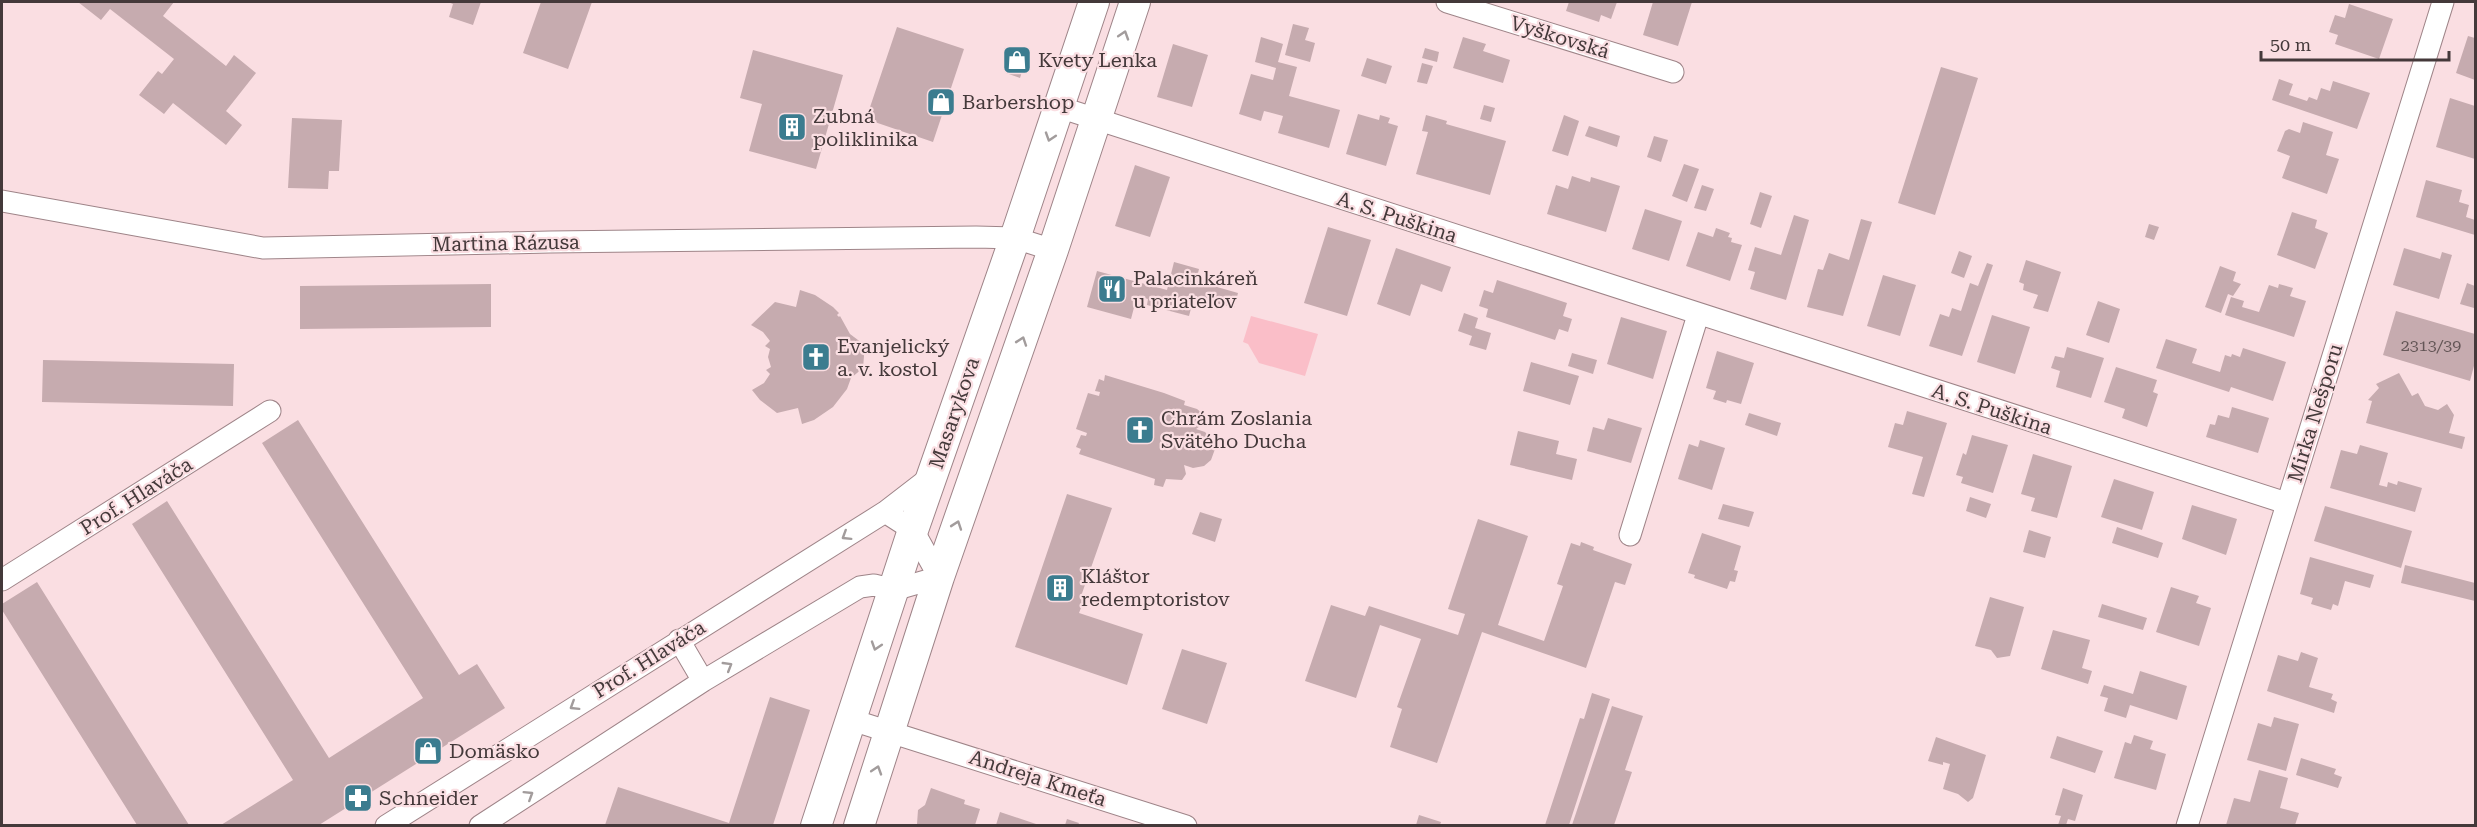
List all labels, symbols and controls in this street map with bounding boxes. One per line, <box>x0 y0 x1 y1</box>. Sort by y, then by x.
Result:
street label: Vyškovská <box>1508 11 1613 63</box>
scale bar <box>2261 24 2448 62</box>
one-way arrow <box>1117 30 1129 41</box>
text: 50 m <box>2270 34 2311 55</box>
shop icon: Kvety Lenka <box>1001 44 1033 76</box>
place label: Kvety Lenka <box>1038 48 1157 72</box>
shop icon: Barbershop <box>925 86 957 118</box>
place label: Barbershop <box>962 90 1074 114</box>
place label: Zubná poliklinika <box>813 104 918 151</box>
building icon: Zubná poliklinika <box>776 111 808 143</box>
one-way arrow <box>1044 131 1057 142</box>
street label: A. S. Puškina <box>1334 186 1460 248</box>
street label: Martina Rázusa <box>432 230 580 256</box>
place label: Palacinkáreň u priateľov <box>1133 266 1258 313</box>
restaurant icon: Palacinkáreň u priateľov <box>1096 273 1128 305</box>
place label: Evanjelický a. v. kostol <box>837 334 949 381</box>
one-way arrow <box>1014 336 1027 347</box>
house number: 2313/39 <box>2401 336 2461 355</box>
street label: Mirka Nešporu <box>2283 340 2348 485</box>
church icon: Evanjelický a. v. kostol <box>800 341 832 373</box>
street label: Masarykova <box>924 354 984 472</box>
street label: A. S. Puškina <box>1929 378 2055 440</box>
place label: Chrám Zoslania Svätého Ducha <box>1161 406 1312 453</box>
church icon: Chrám Zoslania Svätého Ducha <box>1124 414 1156 446</box>
street label: Prof. Hlaváča <box>75 452 197 540</box>
one-way arrow <box>950 520 963 531</box>
one-way arrow <box>842 528 852 540</box>
place label: Kláštor redemptoristov <box>1081 564 1230 611</box>
building icon: Kláštor redemptoristov <box>1044 572 1076 604</box>
street label: Prof. Hlaváča <box>588 615 710 703</box>
one-way arrow <box>871 640 883 651</box>
one-way arrow <box>722 662 732 674</box>
one-way arrow <box>570 699 581 710</box>
shop icon: Domäsko <box>412 735 444 767</box>
place label: Domäsko <box>449 739 540 763</box>
street label: Andreja Kmeťa <box>967 745 1110 811</box>
one-way arrow <box>870 765 882 776</box>
pharmacy icon: Schneider <box>342 782 374 814</box>
place label: Schneider <box>379 786 478 810</box>
one-way arrow <box>523 790 533 802</box>

